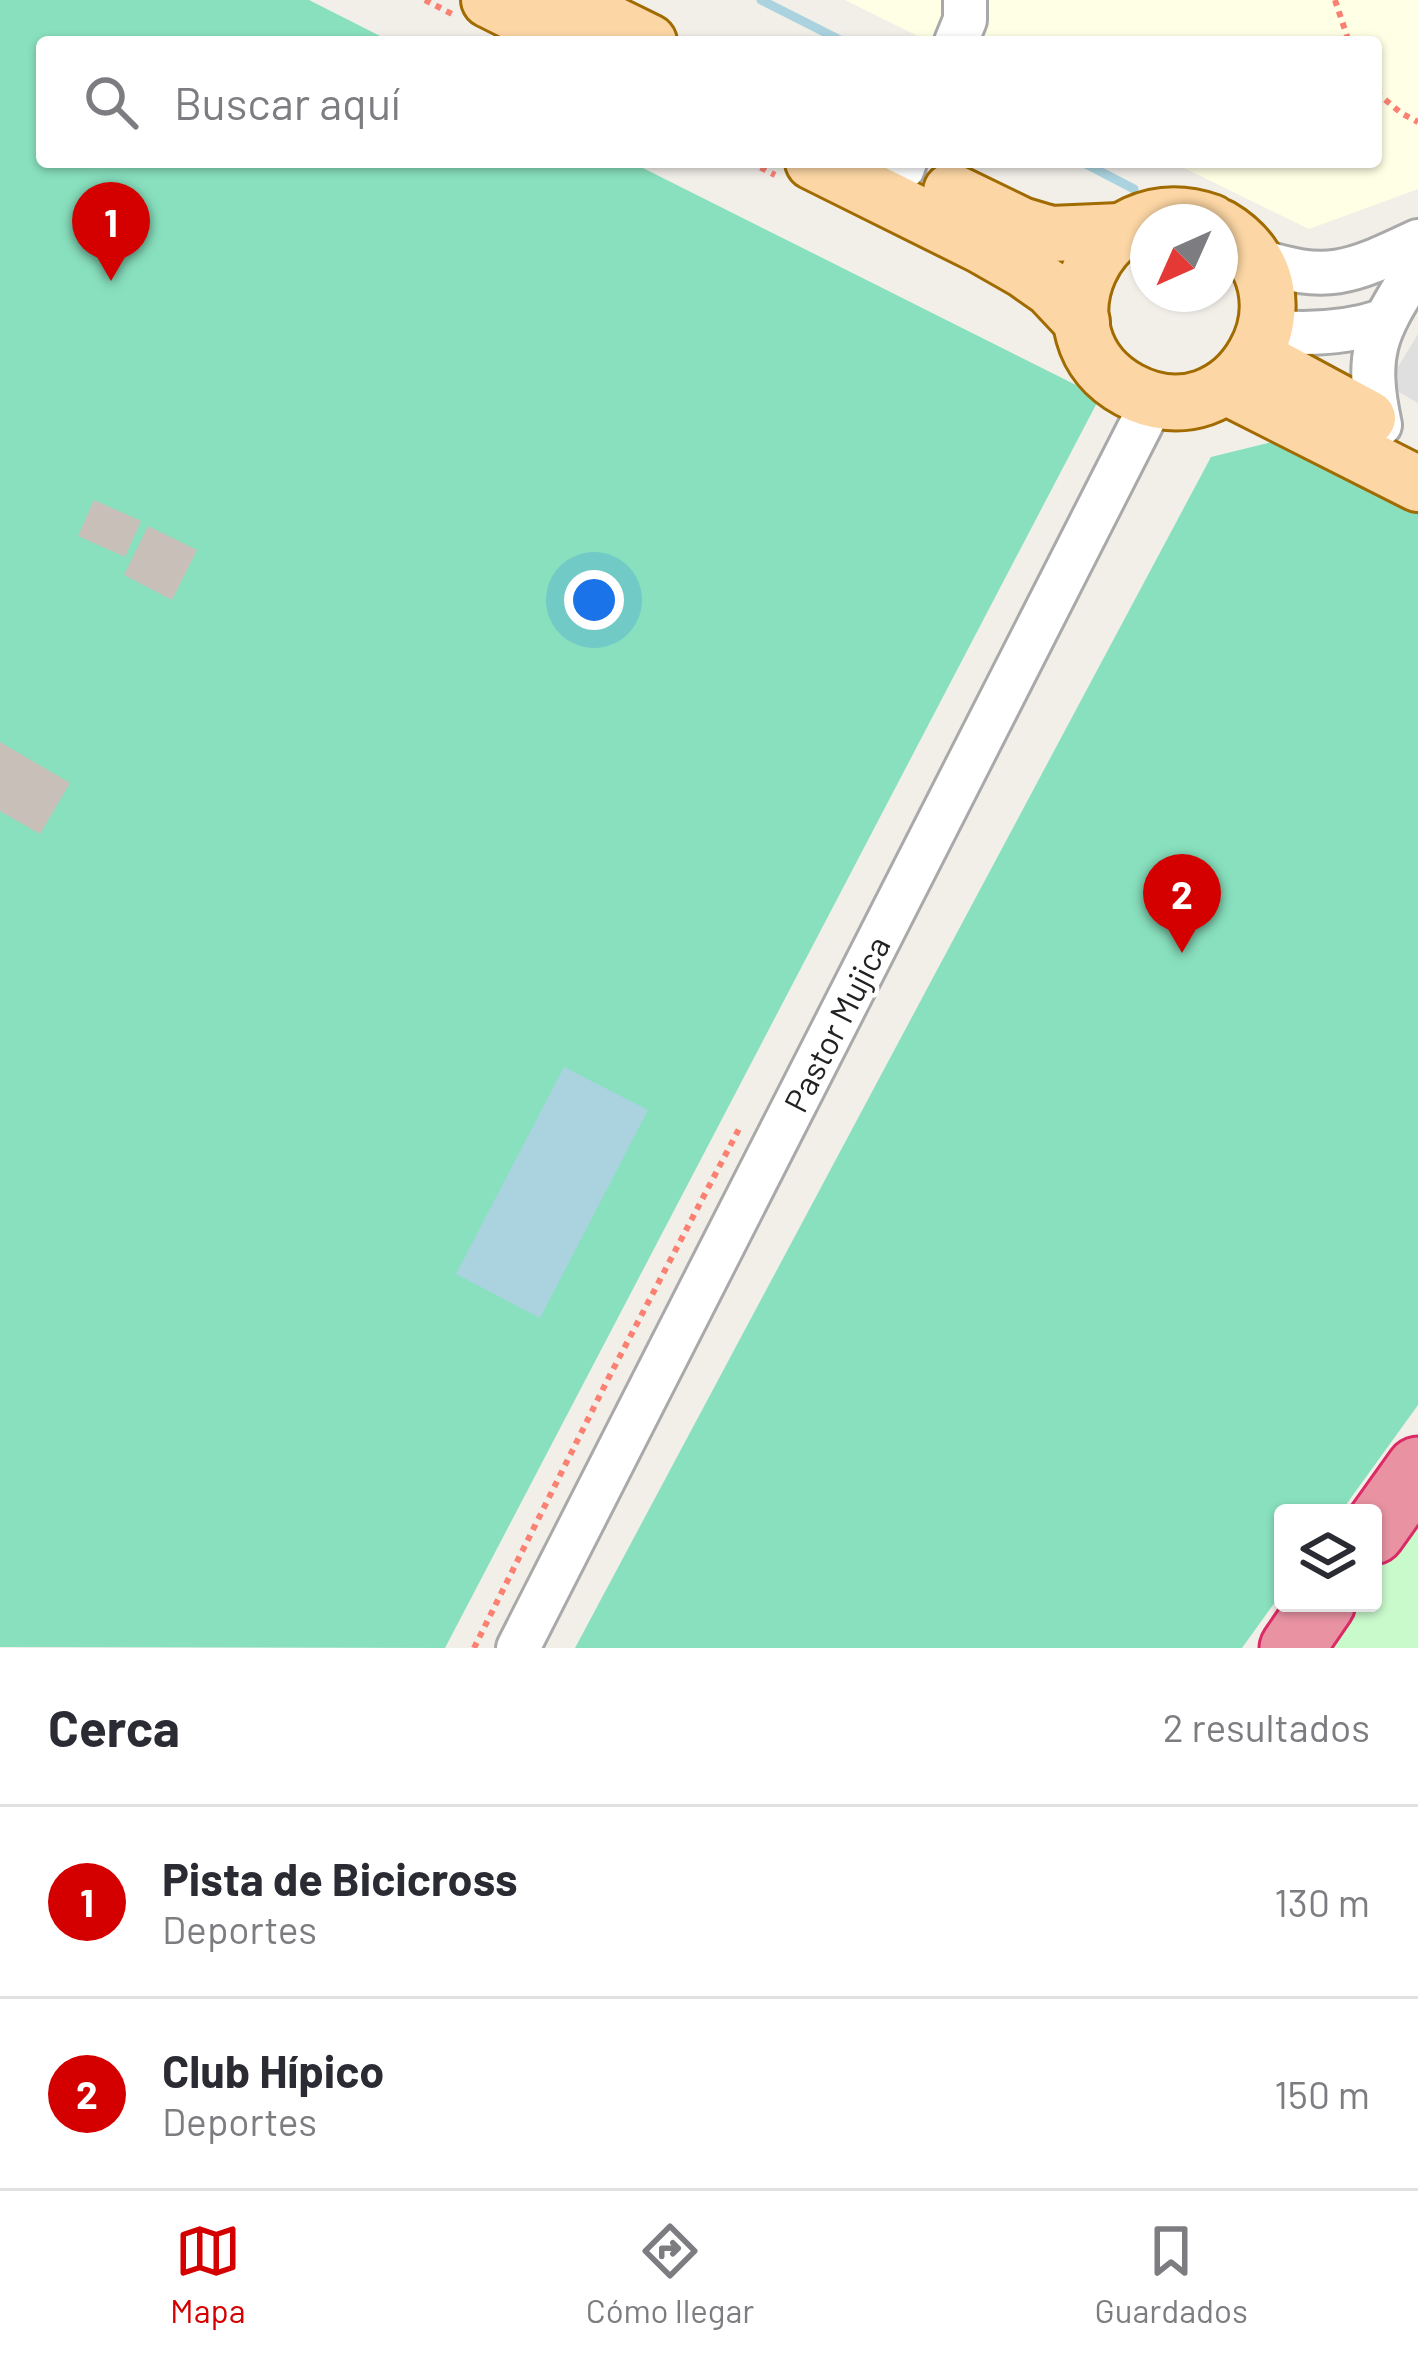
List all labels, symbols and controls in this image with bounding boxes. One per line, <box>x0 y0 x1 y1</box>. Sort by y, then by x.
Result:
search box <box>36 36 1382 168</box>
icon: search <box>78 69 144 135</box>
text: Buscar aquí <box>174 75 401 129</box>
pin: 1 <box>72 182 150 281</box>
north arrow <box>1130 204 1238 312</box>
your location <box>564 570 624 630</box>
pin: 2 <box>1143 854 1221 953</box>
street label: Pastor Mujica <box>775 929 898 1118</box>
map controls <box>1274 1504 1382 1612</box>
button: layers <box>1274 1504 1382 1612</box>
text: Cerca <box>48 1696 180 1757</box>
text: 2 resultados <box>1163 1703 1370 1750</box>
text: Pista de Bicicross <box>162 1851 518 1905</box>
text: 1 <box>80 1878 94 1925</box>
text: 130 m <box>1274 1878 1370 1925</box>
text: Deportes <box>162 1905 317 1952</box>
text: Club Hípico <box>162 2043 384 2097</box>
text: 2 <box>76 2070 98 2117</box>
text: 150 m <box>1274 2070 1370 2117</box>
text: Deportes <box>162 2097 317 2144</box>
tab: Mapa <box>170 2218 246 2330</box>
tab: Cómo llegar <box>586 2218 754 2330</box>
tab: Guardados <box>1095 2218 1248 2330</box>

